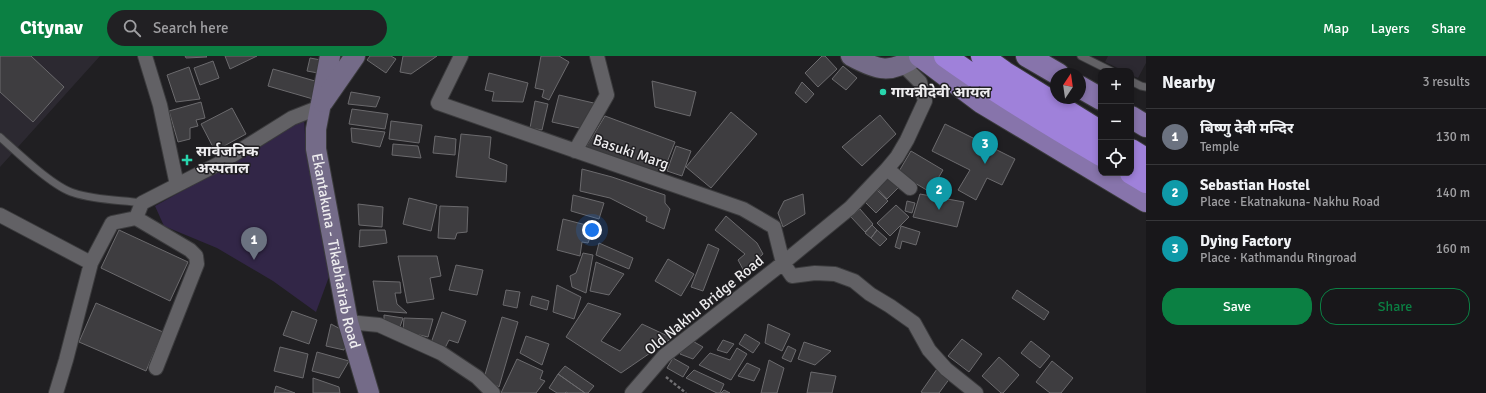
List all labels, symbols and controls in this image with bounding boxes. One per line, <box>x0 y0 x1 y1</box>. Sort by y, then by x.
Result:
search box <box>107 10 387 46</box>
text: Citynav <box>20 16 83 40</box>
icon: search <box>121 17 143 39</box>
text: Search here <box>153 19 229 37</box>
text: Map <box>1323 20 1349 37</box>
text: Layers <box>1371 20 1410 37</box>
text: Share <box>1432 20 1466 37</box>
north arrow <box>1050 68 1086 104</box>
map controls <box>1098 68 1134 176</box>
button: + <box>1098 68 1134 104</box>
text: Nearby <box>1162 72 1215 93</box>
text: 3 results <box>1422 74 1470 90</box>
place label: गायत्रीदेवी आयल <box>891 83 992 101</box>
marker: गायत्रीदेवी आयल <box>878 87 888 97</box>
button: − <box>1098 104 1134 140</box>
text: बिष्णु देवी मन्दिर <box>1200 119 1294 137</box>
text: 1 <box>1171 129 1179 145</box>
text: 130 m <box>1436 129 1470 145</box>
street label: Basuki Marg <box>591 131 671 173</box>
pin: 3 <box>972 131 998 164</box>
text: Temple <box>1200 139 1239 155</box>
button: locate <box>1098 140 1134 176</box>
place label: सार्वजनिक अस्पताल <box>196 142 259 177</box>
street label: Ekantakuna - Tikabhairab Road <box>308 152 364 351</box>
marker: सार्वजनिक अस्पताल <box>181 154 193 166</box>
text: Sebastian Hostel <box>1200 176 1310 194</box>
pin: 2 <box>926 177 952 210</box>
text: 2 <box>1171 185 1179 201</box>
text: 140 m <box>1436 185 1470 201</box>
text: Place · Ekatnakuna- Nakhu Road <box>1200 194 1380 210</box>
your location <box>582 220 602 240</box>
pin: 1 <box>241 227 267 260</box>
text: Dying Factory <box>1200 232 1291 250</box>
text: 3 <box>1171 241 1179 257</box>
text: 160 m <box>1436 241 1470 257</box>
text: Place · Kathmandu Ringroad <box>1200 250 1357 266</box>
street label: Old Nakhu Bridge Road <box>641 251 767 359</box>
button: Save <box>1162 288 1312 325</box>
button: Share <box>1320 288 1470 325</box>

